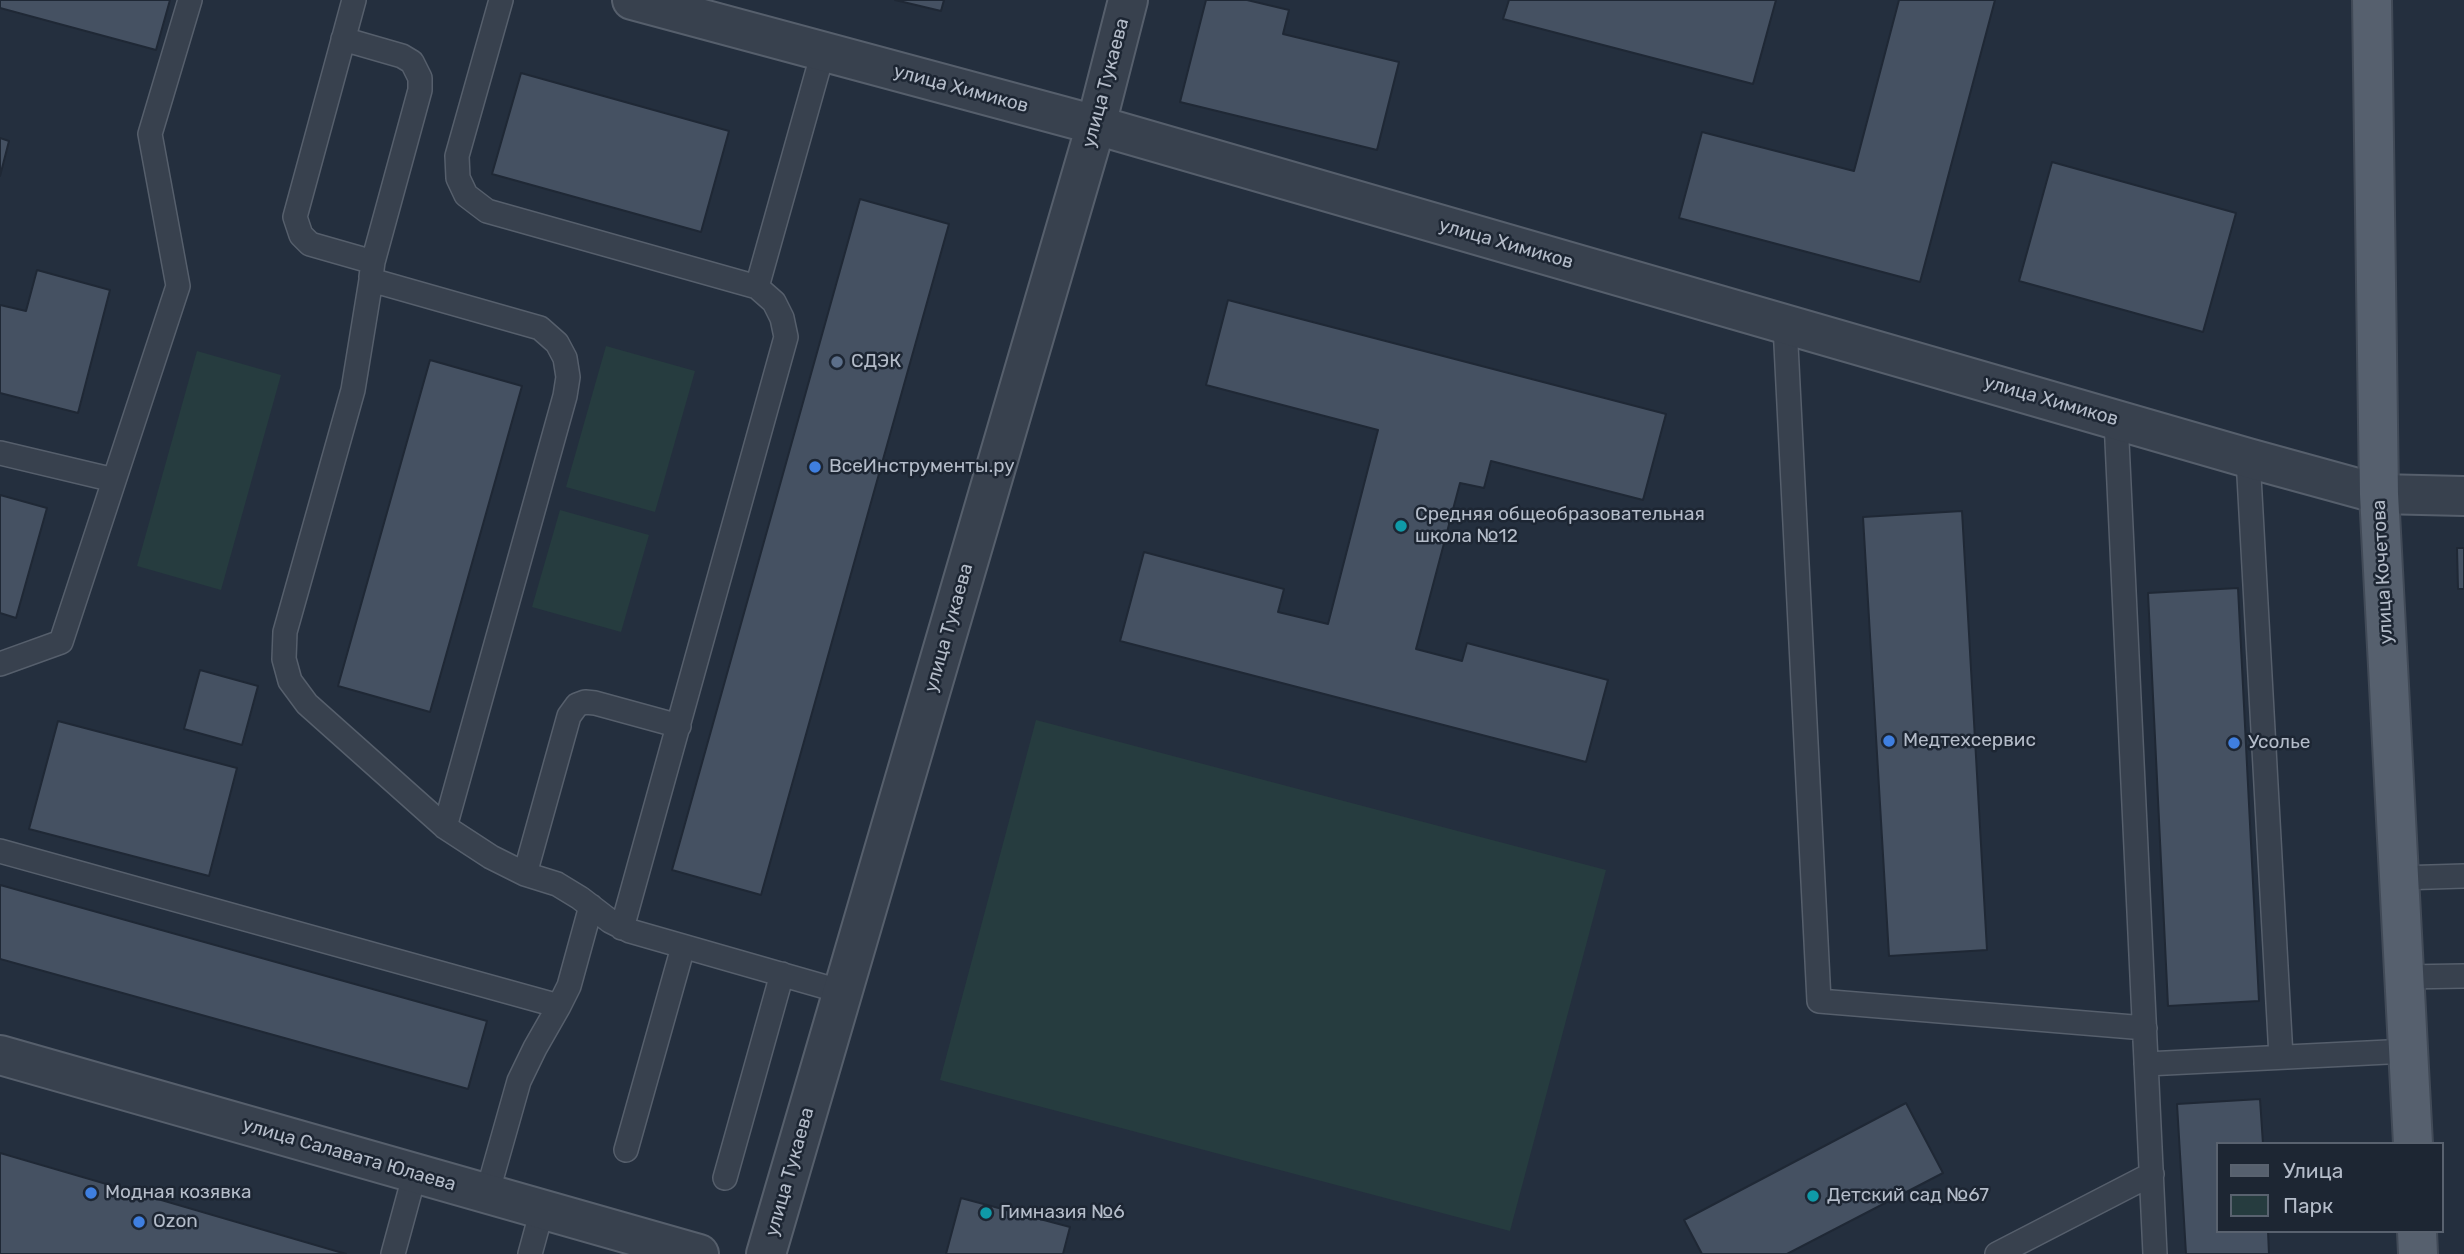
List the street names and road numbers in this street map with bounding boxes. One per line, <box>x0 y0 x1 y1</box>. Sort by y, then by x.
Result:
street label: улица Тукаева <box>1078 16 1134 150</box>
street label: улица Химиков <box>891 60 1031 118</box>
street label: улица Химиков <box>1436 214 1576 274</box>
street label: улица Химиков <box>1981 371 2121 431</box>
street label: улица Кочетова <box>2368 499 2398 645</box>
street label: улица Тукаева <box>920 561 978 695</box>
street label: улица Тукаева <box>761 1105 819 1239</box>
street label: улица Салавата Юлаева <box>240 1114 458 1196</box>

